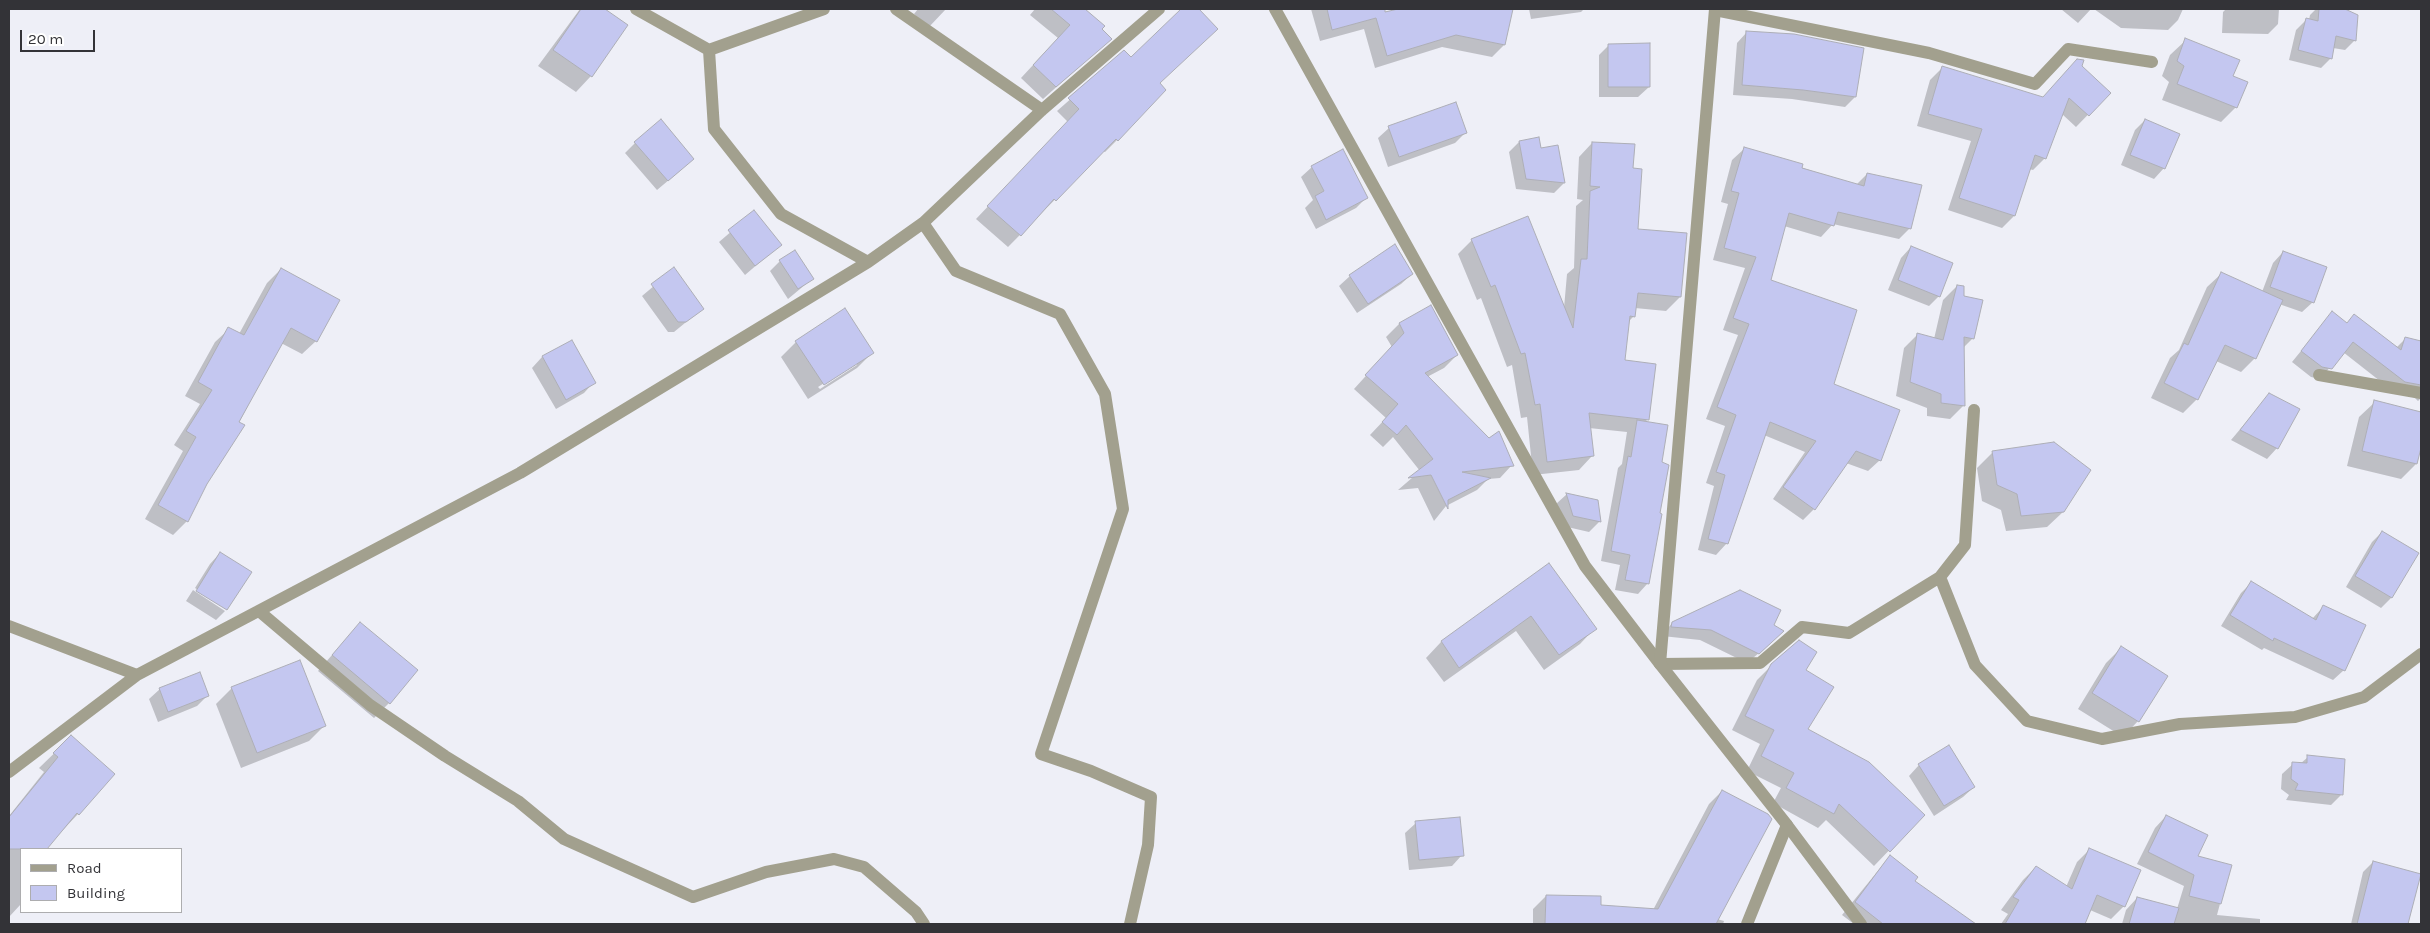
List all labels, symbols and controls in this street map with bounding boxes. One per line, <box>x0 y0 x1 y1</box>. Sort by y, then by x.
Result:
scale bar <box>22 20 98 52</box>
text: 20 m <box>28 30 63 48</box>
legend <box>20 848 182 913</box>
text: Road <box>67 859 102 877</box>
text: Building <box>67 884 125 902</box>

